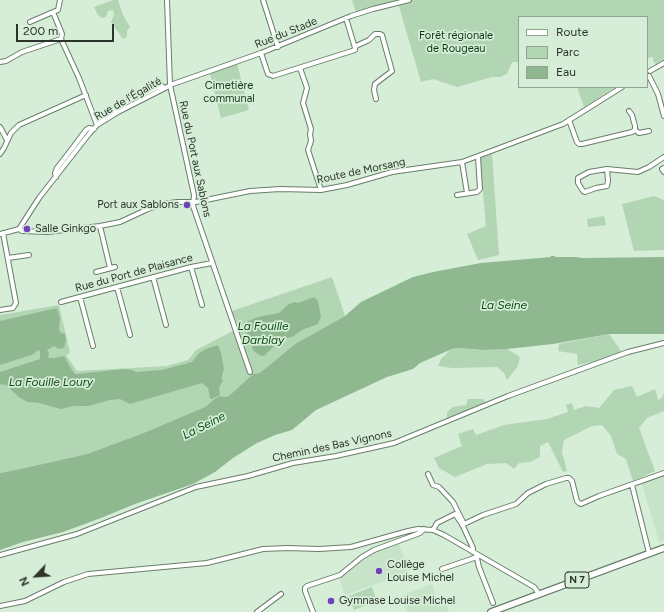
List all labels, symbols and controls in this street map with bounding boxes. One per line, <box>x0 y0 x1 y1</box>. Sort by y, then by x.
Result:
street label: Rue du Stade <box>253 15 319 51</box>
scale bar <box>18 16 116 42</box>
legend <box>518 16 648 88</box>
text: 200 m <box>23 24 58 38</box>
text: Route <box>556 25 588 39</box>
park label: Forêt régionale de Rougeau <box>419 29 493 55</box>
text: Parc <box>556 45 580 59</box>
text: Eau <box>556 65 576 79</box>
street label: Rue de l'Égalité <box>92 74 164 124</box>
park label: Cimetière communal <box>203 79 255 105</box>
street label: Rue du Port aux Sablons <box>176 100 214 218</box>
street label: Route de Morsang <box>316 155 406 187</box>
place label: Port aux Sablons <box>97 198 179 212</box>
marker: Port aux Sablons <box>182 200 192 210</box>
place label: Salle Ginkgo <box>35 222 96 236</box>
marker: Salle Ginkgo <box>22 224 32 234</box>
street label: Rue du Port de Plaisance <box>74 251 194 295</box>
water label: La Seine <box>481 298 527 312</box>
water label: La Fouille Darblay <box>237 319 289 347</box>
water label: La Fouille Loury <box>9 375 93 389</box>
water label: La Seine <box>180 409 228 443</box>
street label: Chemin des Bas Vignons <box>271 427 393 465</box>
north arrow <box>16 556 56 596</box>
place label: Collège Louise Michel <box>387 558 454 584</box>
marker: Collège Louise Michel <box>374 566 384 576</box>
road number: N 7 <box>565 572 589 588</box>
text: N <box>17 575 32 588</box>
place label: Gymnase Louise Michel <box>339 594 455 608</box>
marker: Gymnase Louise Michel <box>326 596 336 606</box>

